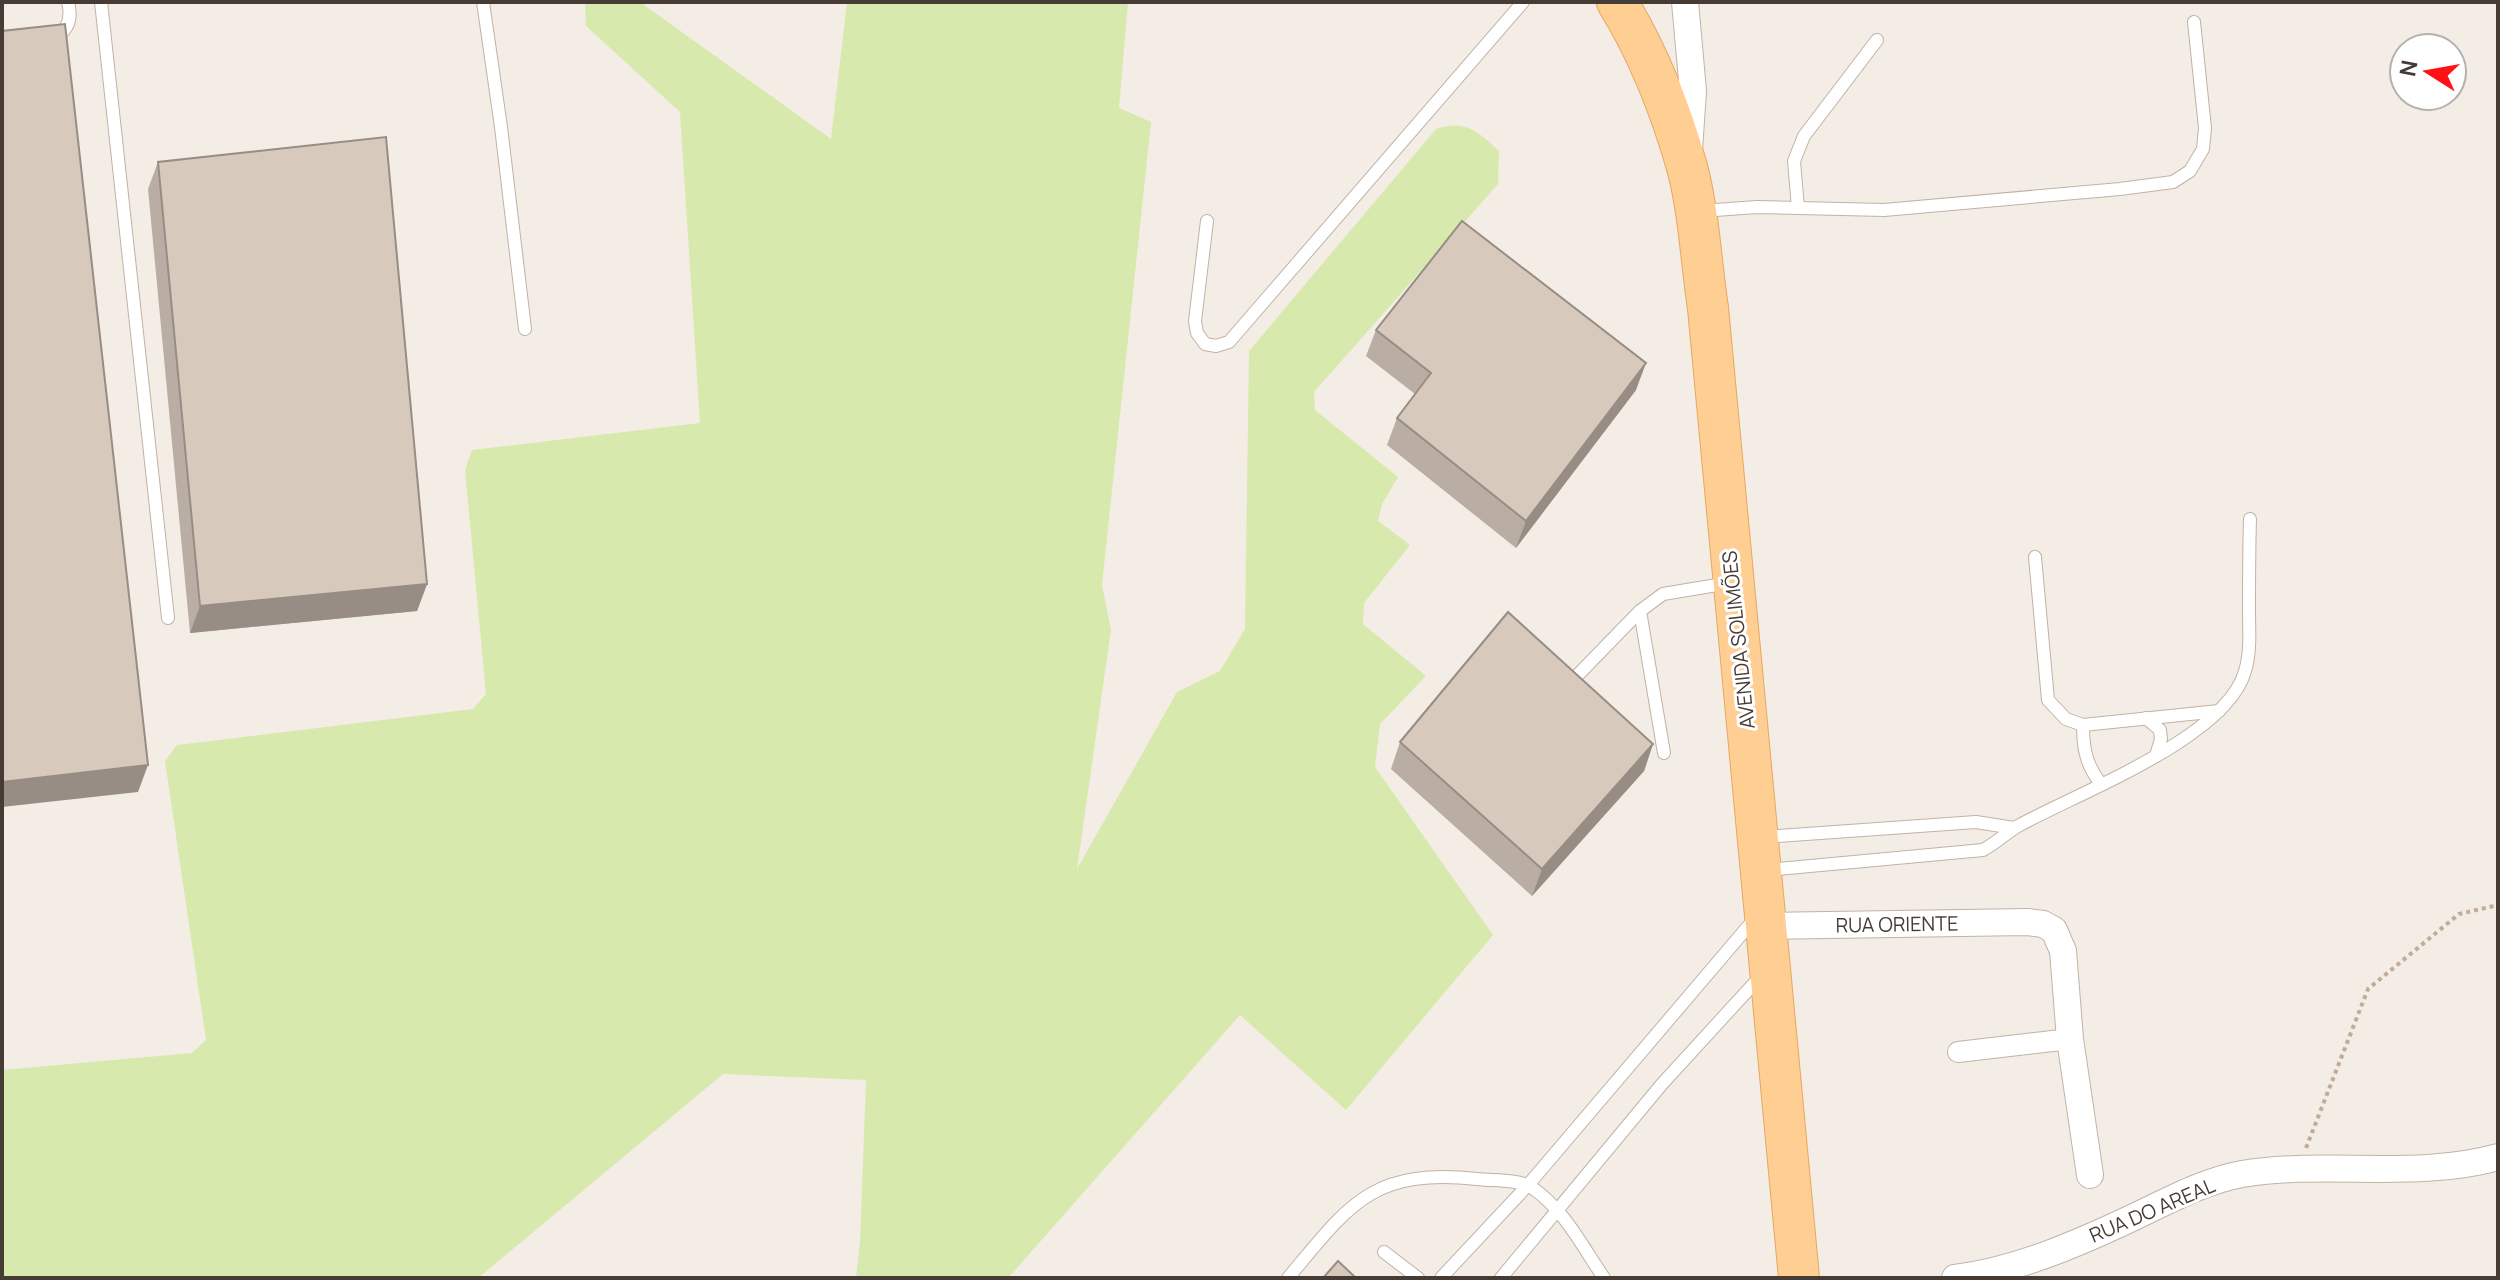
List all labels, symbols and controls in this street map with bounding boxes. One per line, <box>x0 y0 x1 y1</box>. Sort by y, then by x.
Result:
north arrow <box>2388 32 2468 112</box>
text: N <box>2392 58 2425 79</box>
street label: AVENIDA SOLIMÕES <box>1715 550 1761 730</box>
street label: RUA ORIENTE <box>1835 909 1959 939</box>
street label: RUA DO AREAL <box>2085 1171 2219 1249</box>

